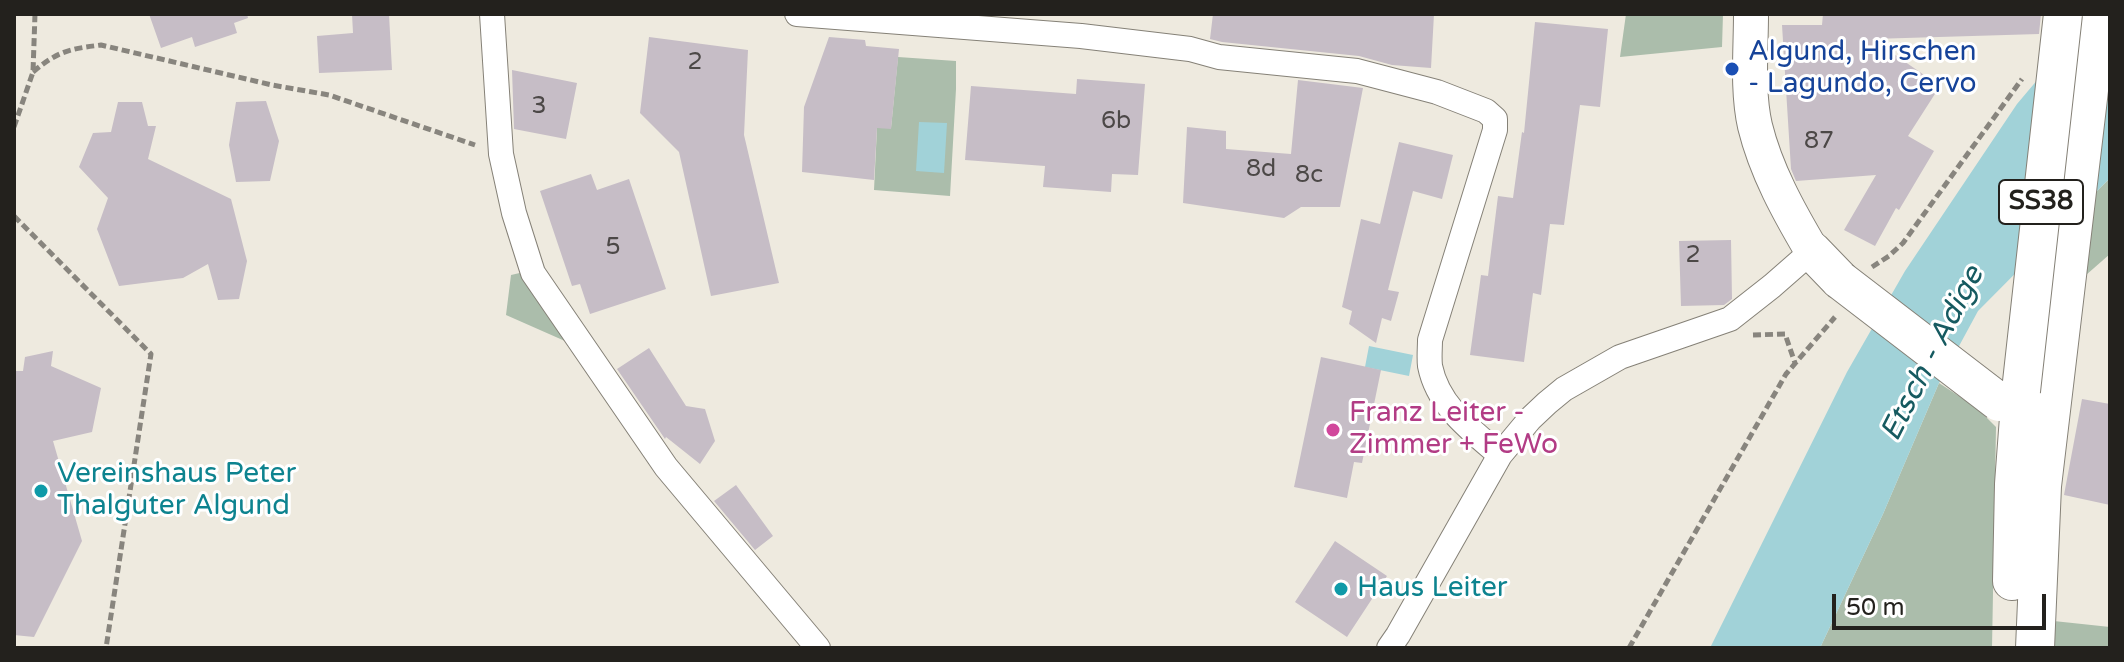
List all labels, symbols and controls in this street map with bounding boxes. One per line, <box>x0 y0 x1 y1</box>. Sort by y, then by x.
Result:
place label: Algund, Hirschen - Lagundo, Cervo <box>1748 36 1977 102</box>
house number: 2 <box>687 49 703 77</box>
marker: Algund, Hirschen - Lagundo, Cervo <box>1723 60 1741 78</box>
house number: 3 <box>531 93 547 121</box>
house number: 6b <box>1101 108 1131 136</box>
house number: 87 <box>1804 128 1834 156</box>
house number: 8d <box>1246 156 1276 184</box>
house number: 8c <box>1295 162 1323 190</box>
road number: SS38 <box>1999 180 2083 224</box>
house number: 5 <box>605 234 621 262</box>
house number: 2 <box>1685 242 1701 270</box>
water label: Etsch - Adige <box>1874 261 1992 447</box>
place label: Franz Leiter - Zimmer + FeWo <box>1349 397 1558 463</box>
marker: Franz Leiter - Zimmer + FeWo <box>1324 421 1342 439</box>
place label: Vereinshaus Peter Thalguter Algund <box>57 458 296 524</box>
marker: Vereinshaus Peter Thalguter Algund <box>32 482 50 500</box>
place label: Haus Leiter <box>1357 572 1508 606</box>
scale bar <box>1836 578 2050 628</box>
marker: Haus Leiter <box>1332 580 1350 598</box>
text: 50 m <box>1846 593 1904 622</box>

